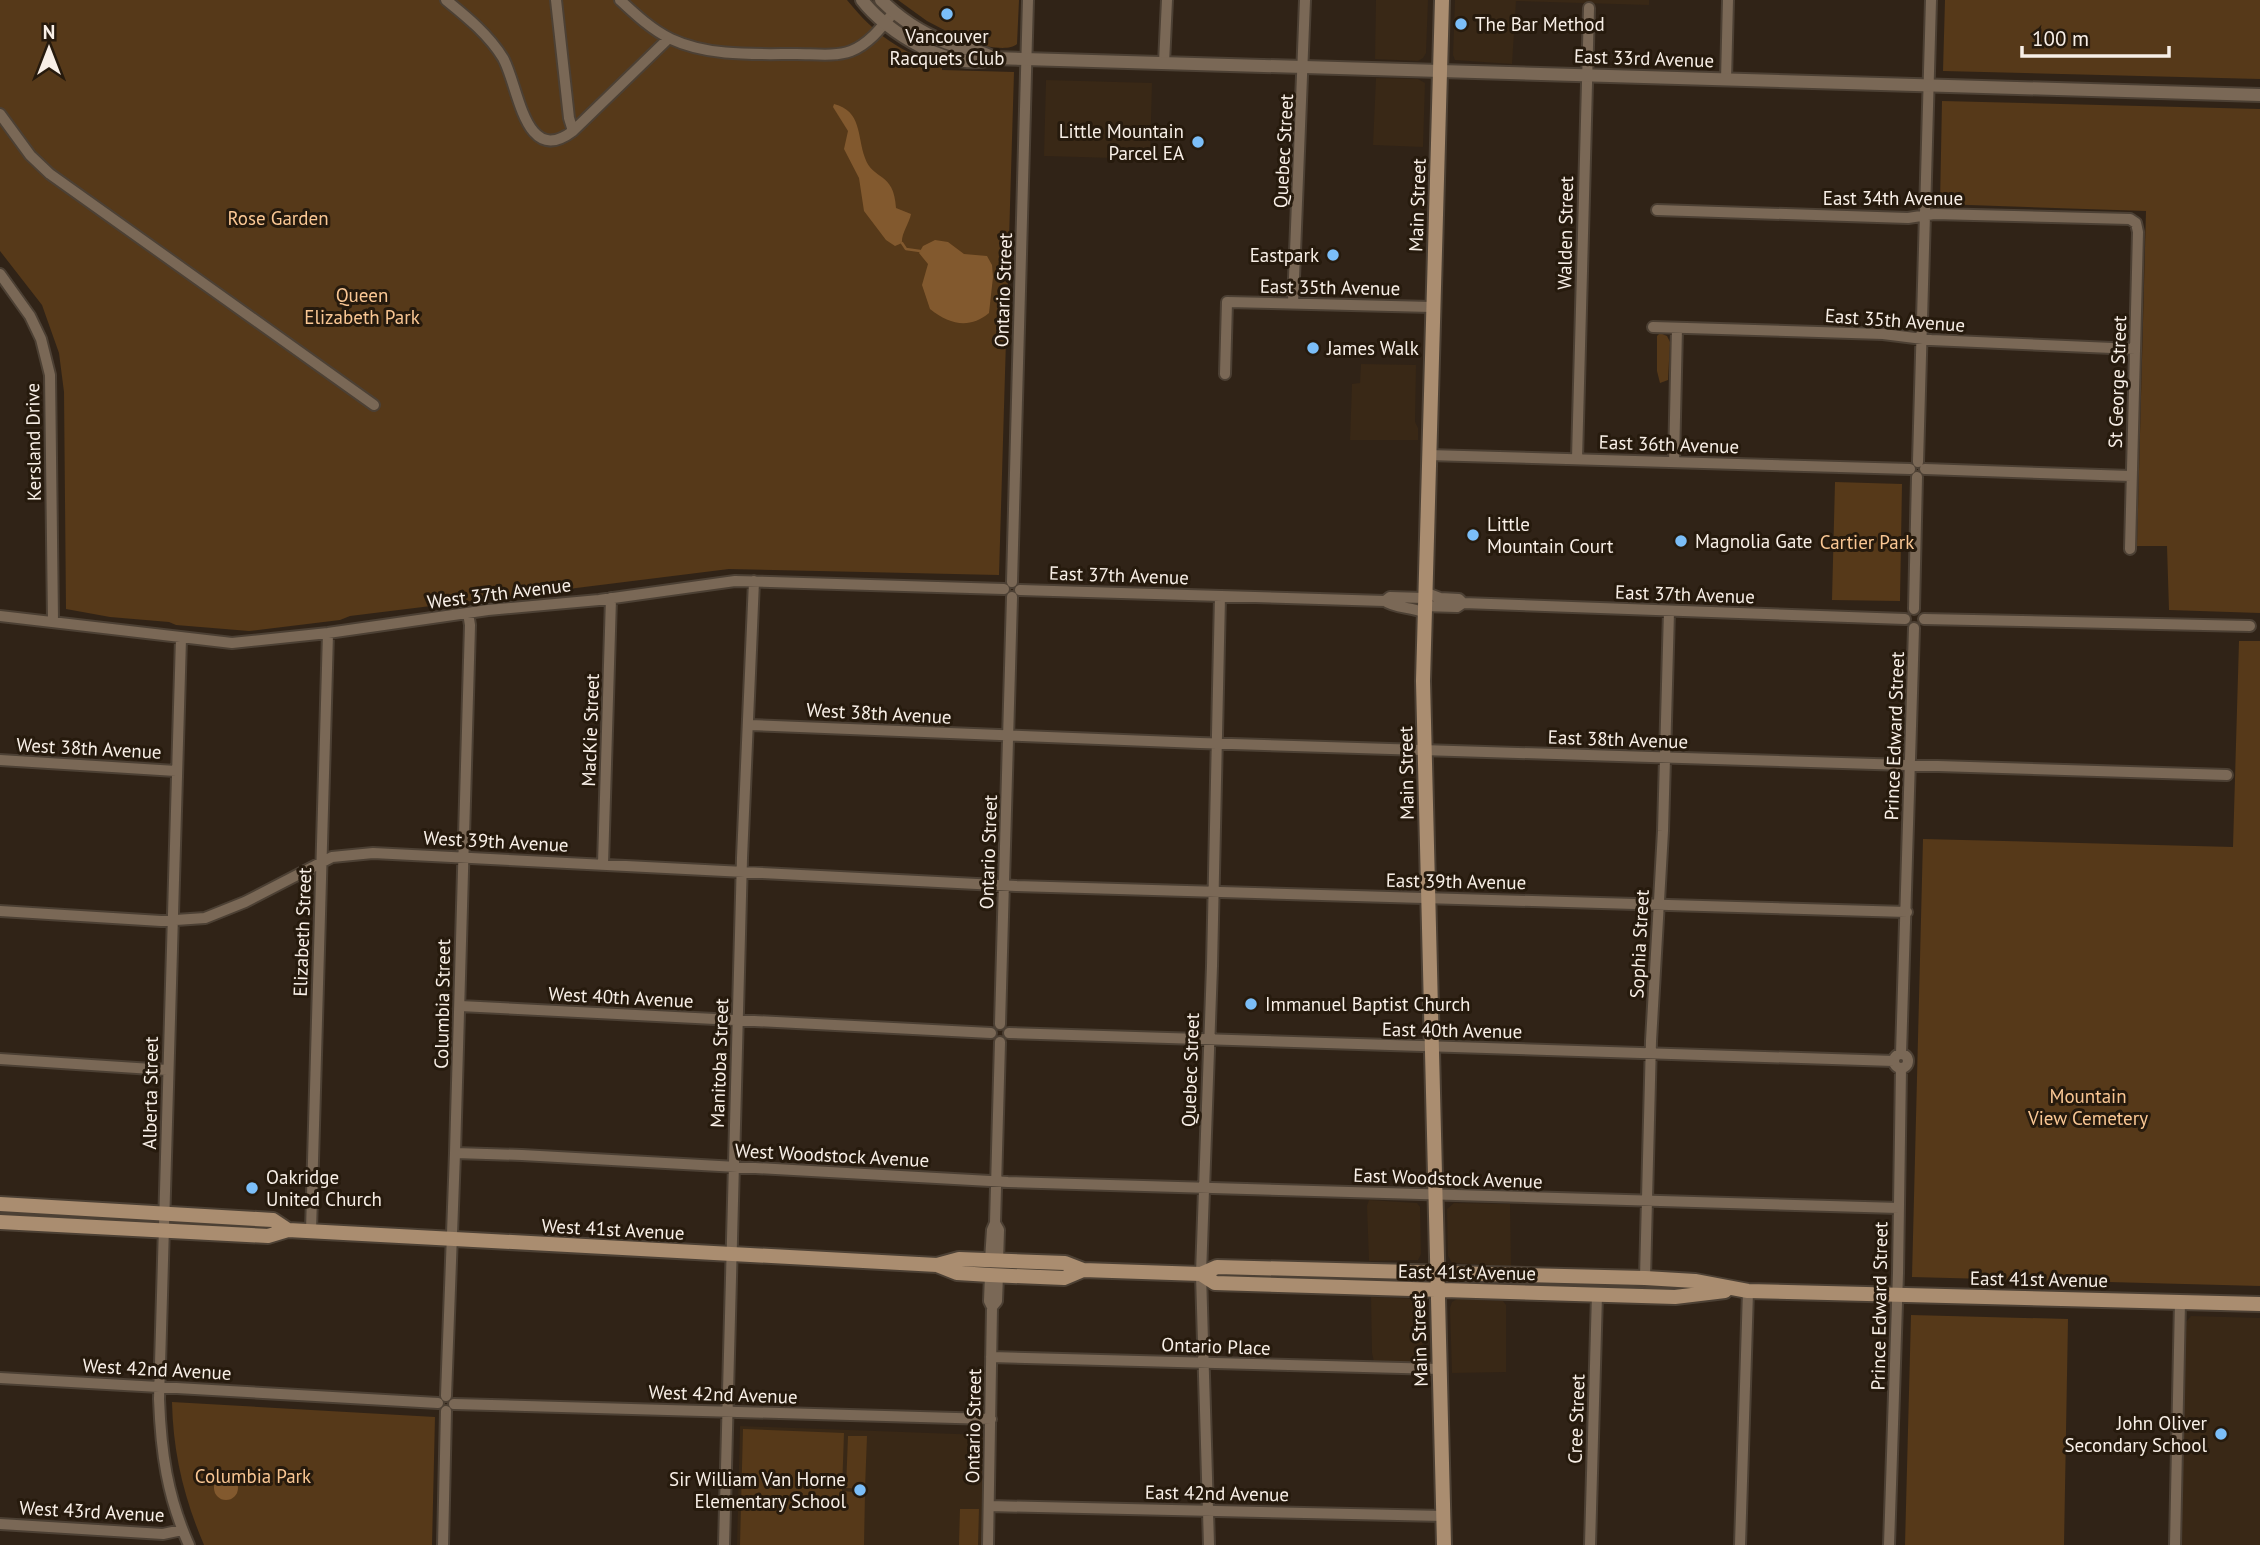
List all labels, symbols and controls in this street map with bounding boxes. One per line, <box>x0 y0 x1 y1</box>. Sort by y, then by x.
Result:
marker: Vancouver Racquets Club <box>939 6 955 22</box>
place label: The Bar Method <box>1475 12 1605 36</box>
north arrow <box>14 14 84 84</box>
scale bar <box>2022 14 2169 58</box>
marker: The Bar Method <box>1453 16 1469 32</box>
text: N <box>43 20 55 44</box>
place label: Vancouver Racquets Club <box>889 24 1005 70</box>
text: 100 m <box>2032 25 2089 52</box>
street label: East 33rd Avenue <box>1573 44 1715 72</box>
street label: Quebec Street <box>1268 93 1298 209</box>
place label: Little Mountain Parcel EA <box>1059 119 1184 165</box>
marker: Little Mountain Parcel EA <box>1190 134 1206 150</box>
street label: Main Street <box>1403 157 1431 252</box>
street label: Walden Street <box>1552 175 1578 290</box>
street label: East 34th Avenue <box>1823 186 1963 210</box>
park label: Rose Garden <box>227 206 329 230</box>
street label: Ontario Street <box>989 232 1017 348</box>
place label: Eastpark <box>1250 243 1319 267</box>
marker: Eastpark <box>1325 247 1341 263</box>
street label: East 35th Avenue <box>1260 274 1400 300</box>
park label: Queen Elizabeth Park <box>304 283 420 329</box>
street label: East 35th Avenue <box>1824 303 1966 337</box>
street label: St George Street <box>2103 315 2131 449</box>
place label: James Walk <box>1326 336 1419 360</box>
marker: James Walk <box>1305 340 1321 356</box>
street label: Kersland Drive <box>20 383 46 501</box>
street label: East 36th Avenue <box>1598 430 1740 458</box>
place label: Little Mountain Court <box>1487 512 1614 558</box>
marker: Little Mountain Court <box>1465 527 1481 543</box>
place label: Magnolia Gate <box>1695 529 1812 553</box>
park label: Cartier Park <box>1820 530 1914 554</box>
marker: Magnolia Gate <box>1673 533 1689 549</box>
street label: East 37th Avenue <box>1049 561 1189 589</box>
street label: West 37th Avenue <box>426 572 572 614</box>
street label: East 37th Avenue <box>1615 580 1755 608</box>
street label: Prince Edward Street <box>1879 651 1909 821</box>
street label: MacKie Street <box>576 673 604 787</box>
street label: West 38th Avenue <box>806 697 952 729</box>
street label: Main Street <box>1393 725 1419 820</box>
street label: East 38th Avenue <box>1547 725 1689 753</box>
street label: West 38th Avenue <box>16 732 162 764</box>
street label: Ontario Street <box>974 794 1002 910</box>
street label: West 39th Avenue <box>423 825 569 857</box>
street label: Elizabeth Street <box>288 867 316 997</box>
street label: East 39th Avenue <box>1386 868 1526 894</box>
street label: Sophia Street <box>1624 888 1654 999</box>
street label: Columbia Street <box>429 938 455 1069</box>
street label: West 40th Avenue <box>548 981 694 1013</box>
place label: Immanuel Baptist Church <box>1265 992 1470 1016</box>
marker: Immanuel Baptist Church <box>1243 996 1259 1012</box>
street label: Manitoba Street <box>705 997 733 1128</box>
street label: Quebec Street <box>1176 1012 1204 1128</box>
street label: East 40th Avenue <box>1382 1017 1522 1043</box>
street label: Alberta Street <box>137 1036 163 1150</box>
park label: Mountain View Cemetery <box>2027 1084 2148 1130</box>
street label: West Woodstock Avenue <box>734 1138 930 1172</box>
street label: East Woodstock Avenue <box>1353 1163 1543 1193</box>
place label: Oakridge United Church <box>266 1165 382 1211</box>
marker: Oakridge United Church <box>244 1180 260 1196</box>
street label: West 41st Avenue <box>541 1213 685 1245</box>
street label: Prince Edward Street <box>1866 1221 1892 1391</box>
street label: East 41st Avenue <box>1398 1259 1536 1285</box>
street label: East 41st Avenue <box>1970 1266 2108 1292</box>
street label: Main Street <box>1405 1292 1433 1387</box>
street label: Ontario Place <box>1161 1332 1271 1360</box>
street label: West 42nd Avenue <box>82 1353 232 1385</box>
street label: Ontario Street <box>960 1368 986 1483</box>
street label: Cree Street <box>1562 1373 1590 1464</box>
street label: West 42nd Avenue <box>648 1379 798 1409</box>
place label: John Oliver Secondary School <box>2064 1411 2208 1457</box>
marker: John Oliver Secondary School <box>2213 1426 2229 1442</box>
park label: Columbia Park <box>195 1464 311 1488</box>
place label: Sir William Van Horne Elementary School <box>669 1467 846 1513</box>
street label: East 42nd Avenue <box>1145 1480 1289 1506</box>
marker: Sir William Van Horne Elementary School <box>852 1482 868 1498</box>
street label: West 43rd Avenue <box>19 1495 165 1527</box>

